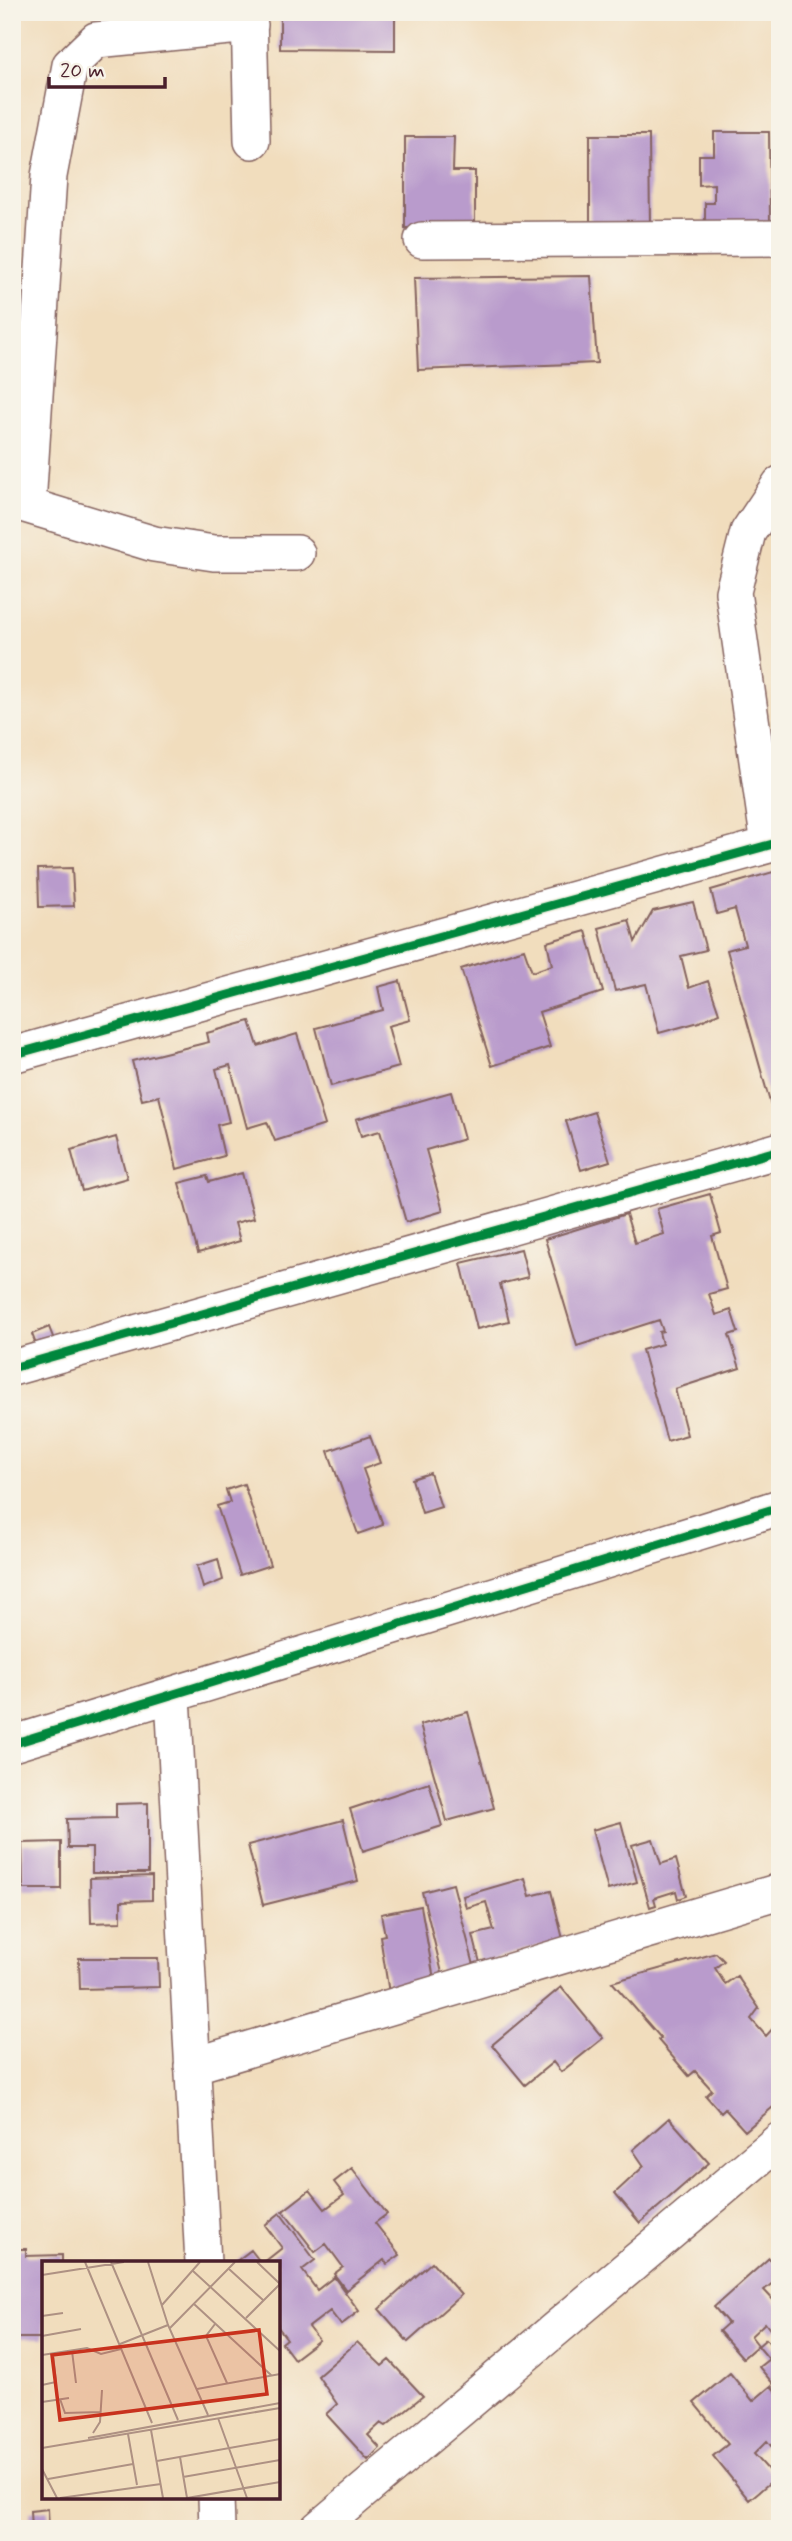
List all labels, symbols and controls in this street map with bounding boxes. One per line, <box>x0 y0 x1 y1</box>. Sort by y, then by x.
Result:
scale bar <box>49 46 164 90</box>
text: 20 m <box>60 57 105 85</box>
inset map <box>42 2261 280 2499</box>

